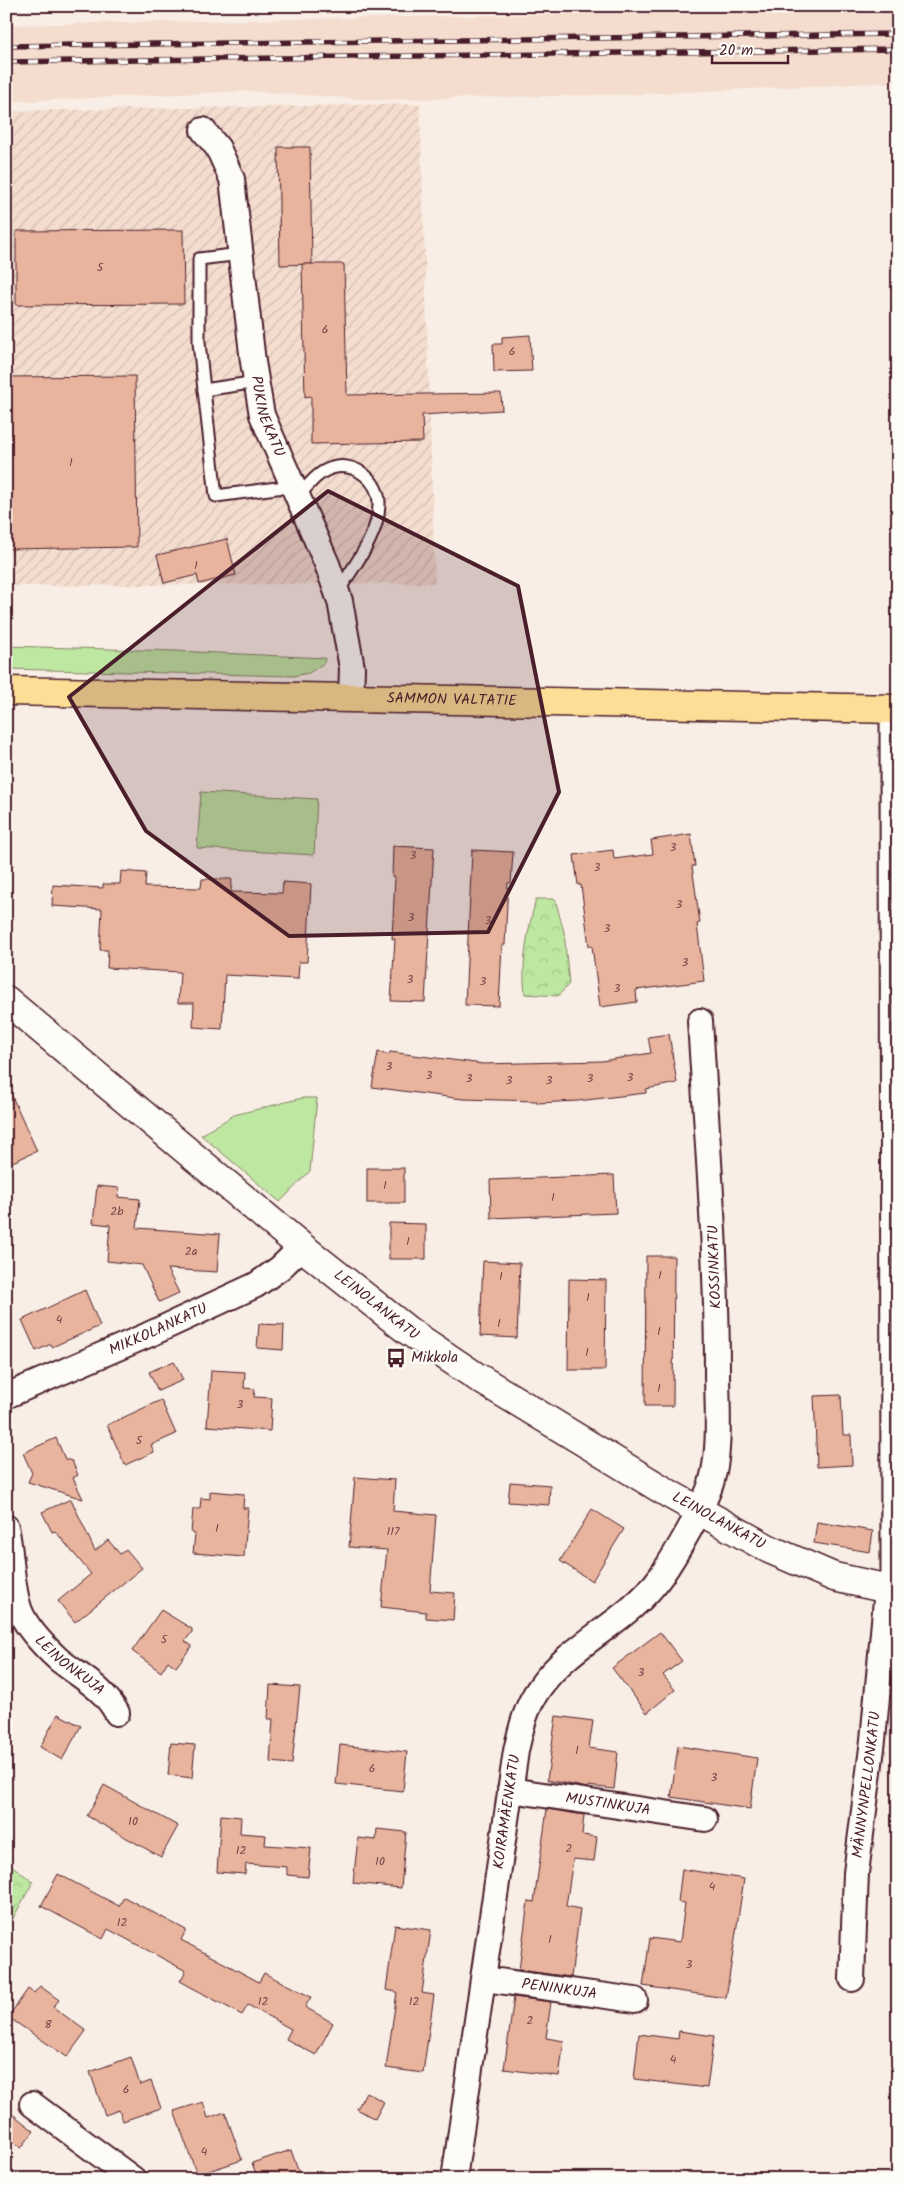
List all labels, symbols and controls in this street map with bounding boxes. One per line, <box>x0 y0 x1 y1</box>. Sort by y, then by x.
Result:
scale bar <box>712 32 788 64</box>
text: 20 m <box>719 39 753 63</box>
house number: 5 <box>97 258 105 277</box>
house number: 6 <box>322 320 328 339</box>
house number: 6 <box>509 342 515 361</box>
street label: PUKINEKATU <box>244 374 291 461</box>
house number: 1 <box>69 453 73 472</box>
house number: 1 <box>194 556 198 575</box>
street label: SAMMON VALTATIE <box>387 687 518 713</box>
house number: 3 <box>670 838 677 857</box>
house number: 3 <box>410 846 417 865</box>
house number: 3 <box>594 858 601 877</box>
house number: 3 <box>676 895 683 914</box>
house number: 3 <box>408 908 415 927</box>
house number: 3 <box>485 911 492 930</box>
house number: 3 <box>604 919 611 938</box>
house number: 3 <box>682 953 689 972</box>
house number: 3 <box>407 970 414 989</box>
house number: 3 <box>480 972 487 991</box>
house number: 3 <box>614 979 621 998</box>
house number: 3 <box>386 1057 393 1076</box>
house number: 3 <box>426 1066 433 1085</box>
house number: 3 <box>627 1068 634 1087</box>
house number: 3 <box>466 1069 473 1088</box>
house number: 3 <box>587 1069 594 1088</box>
house number: 3 <box>506 1071 513 1090</box>
house number: 3 <box>546 1071 553 1090</box>
house number: 1 <box>383 1176 387 1195</box>
house number: 1 <box>551 1188 555 1207</box>
house number: 2b <box>110 1202 124 1221</box>
street label: KOSSINKATU <box>702 1225 728 1309</box>
house number: 1 <box>406 1232 410 1251</box>
house number: 2a <box>185 1242 198 1261</box>
street label: LEINOLANKATU <box>328 1264 424 1347</box>
house number: 1 <box>658 1266 662 1285</box>
house number: 1 <box>499 1267 503 1286</box>
house number: 1 <box>586 1288 590 1307</box>
street label: MIKKOLANKATU <box>105 1297 212 1362</box>
house number: 4 <box>56 1310 63 1329</box>
house number: 1 <box>497 1314 501 1333</box>
house number: 1 <box>657 1322 661 1341</box>
house number: 1 <box>585 1343 589 1362</box>
place label: Mikkola <box>411 1346 458 1370</box>
bus stop icon: Mikkola <box>385 1347 407 1369</box>
house number: 1 <box>657 1379 661 1398</box>
house number: 3 <box>237 1395 244 1414</box>
house number: 5 <box>136 1431 144 1450</box>
street label: LEINOLANKATU <box>667 1486 770 1557</box>
house number: 1 <box>215 1519 219 1538</box>
house number: 117 <box>386 1522 400 1541</box>
street label: LEINONKUJA <box>28 1630 110 1702</box>
house number: 5 <box>161 1630 169 1649</box>
house number: 3 <box>638 1663 645 1682</box>
street label: MÄNNYNPELLONKATU <box>846 1710 888 1860</box>
house number: 1 <box>575 1741 579 1760</box>
street label: KOIRAMÄENKATU <box>487 1753 527 1871</box>
house number: 6 <box>369 1759 375 1778</box>
house number: 3 <box>711 1768 718 1787</box>
street label: MUSTINKUJA <box>564 1786 652 1823</box>
house number: 10 <box>128 1812 138 1831</box>
house number: 2 <box>566 1839 573 1858</box>
house number: 12 <box>236 1841 246 1860</box>
house number: 10 <box>375 1852 385 1871</box>
house number: 4 <box>709 1877 716 1896</box>
house number: 12 <box>117 1913 127 1932</box>
house number: 1 <box>548 1930 552 1949</box>
house number: 3 <box>686 1955 693 1974</box>
street label: PENINKUJA <box>520 1972 599 2007</box>
house number: 12 <box>258 1992 268 2011</box>
house number: 12 <box>409 1992 419 2011</box>
house number: 2 <box>527 2011 534 2030</box>
house number: 8 <box>44 2015 52 2034</box>
house number: 4 <box>670 2050 677 2069</box>
house number: 6 <box>123 2080 129 2099</box>
house number: 4 <box>201 2142 208 2161</box>

